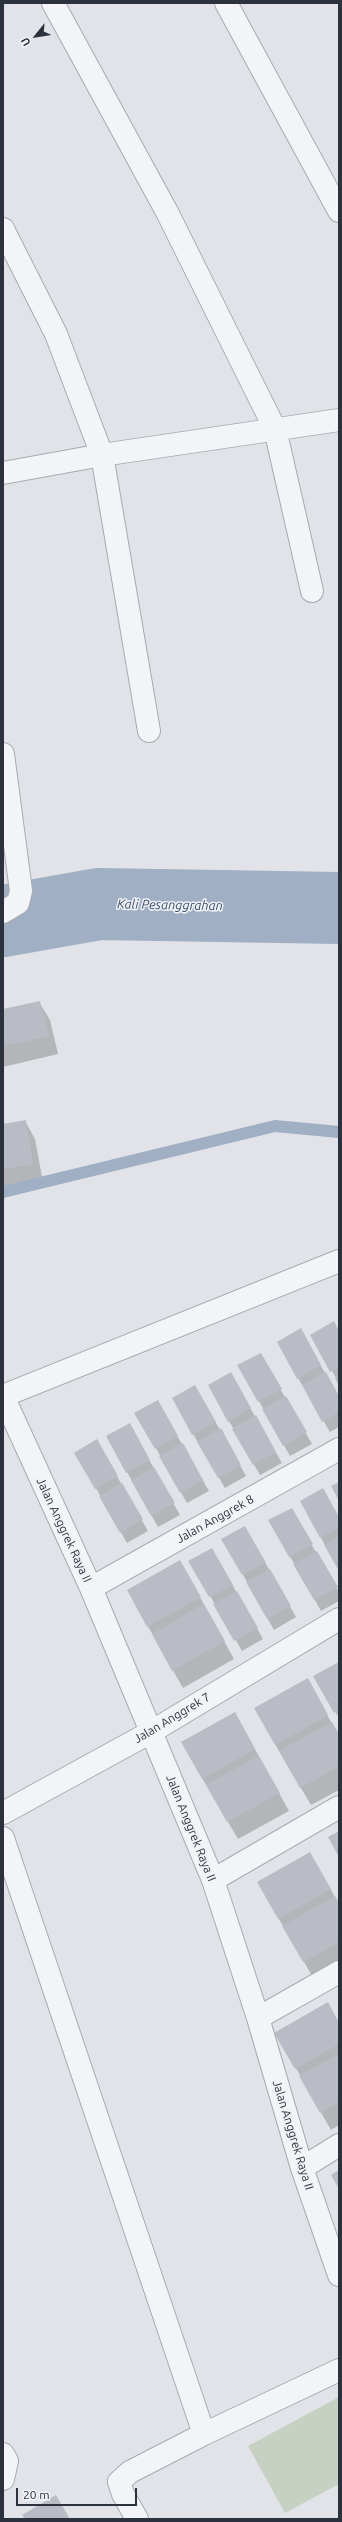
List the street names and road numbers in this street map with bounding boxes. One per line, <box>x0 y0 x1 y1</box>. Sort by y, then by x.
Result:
street label: Jalan Anggrek Raya II <box>33 1475 95 1585</box>
street label: Jalan Anggrek 8 <box>174 1492 256 1546</box>
street label: Jalan Anggrek 7 <box>131 1690 213 1746</box>
street label: Jalan Anggrek Raya II <box>163 1773 219 1883</box>
street label: Jalan Anggrek Raya II <box>269 2078 317 2192</box>

